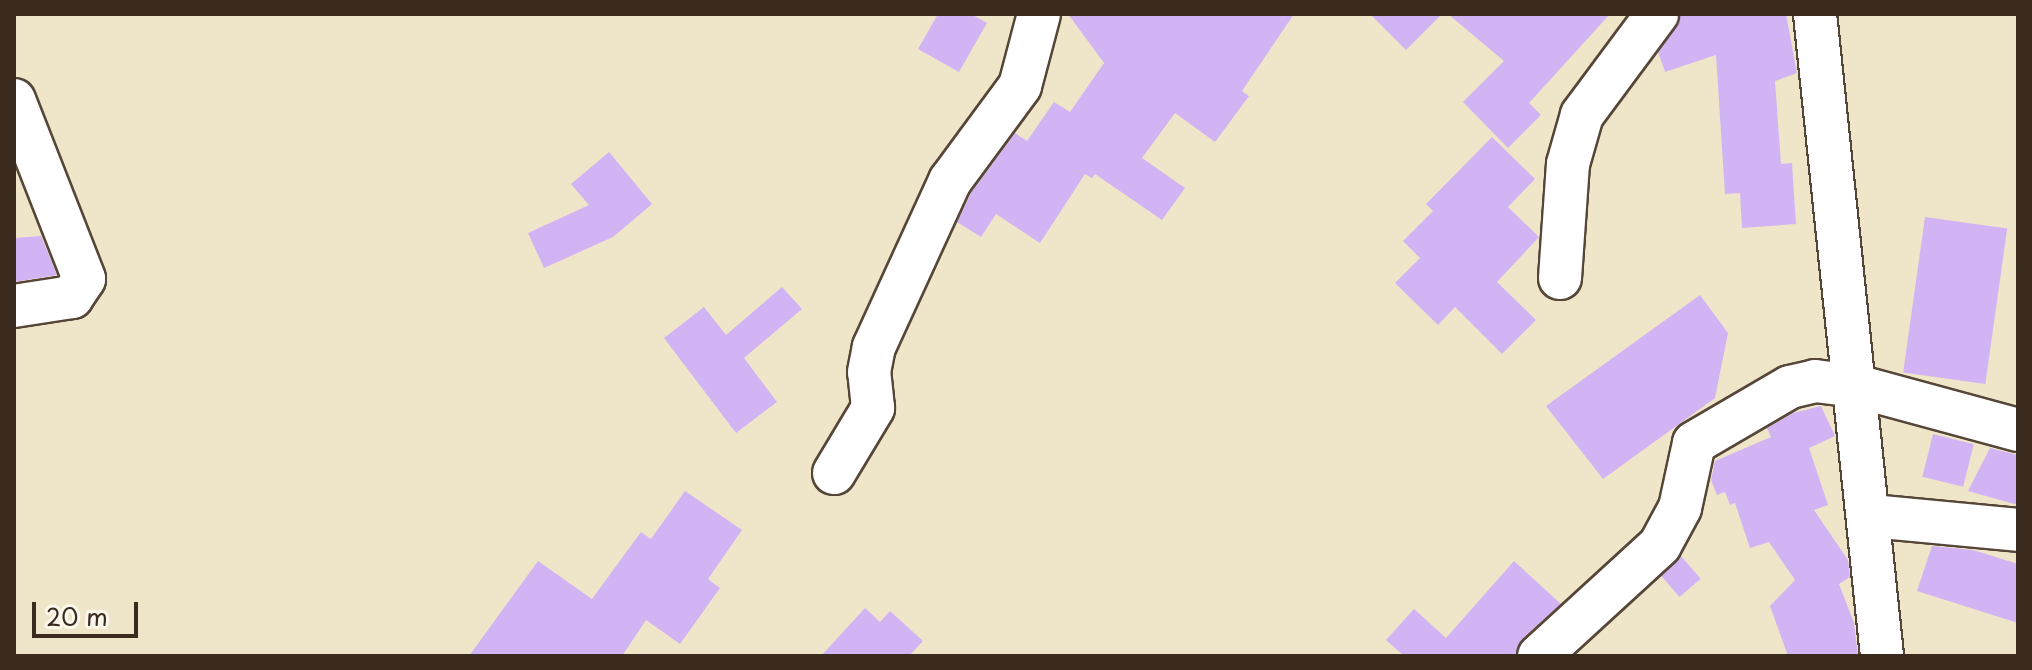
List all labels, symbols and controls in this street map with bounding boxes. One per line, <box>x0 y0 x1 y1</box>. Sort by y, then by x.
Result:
scale bar <box>36 586 142 636</box>
text: 20 m <box>46 598 108 634</box>

